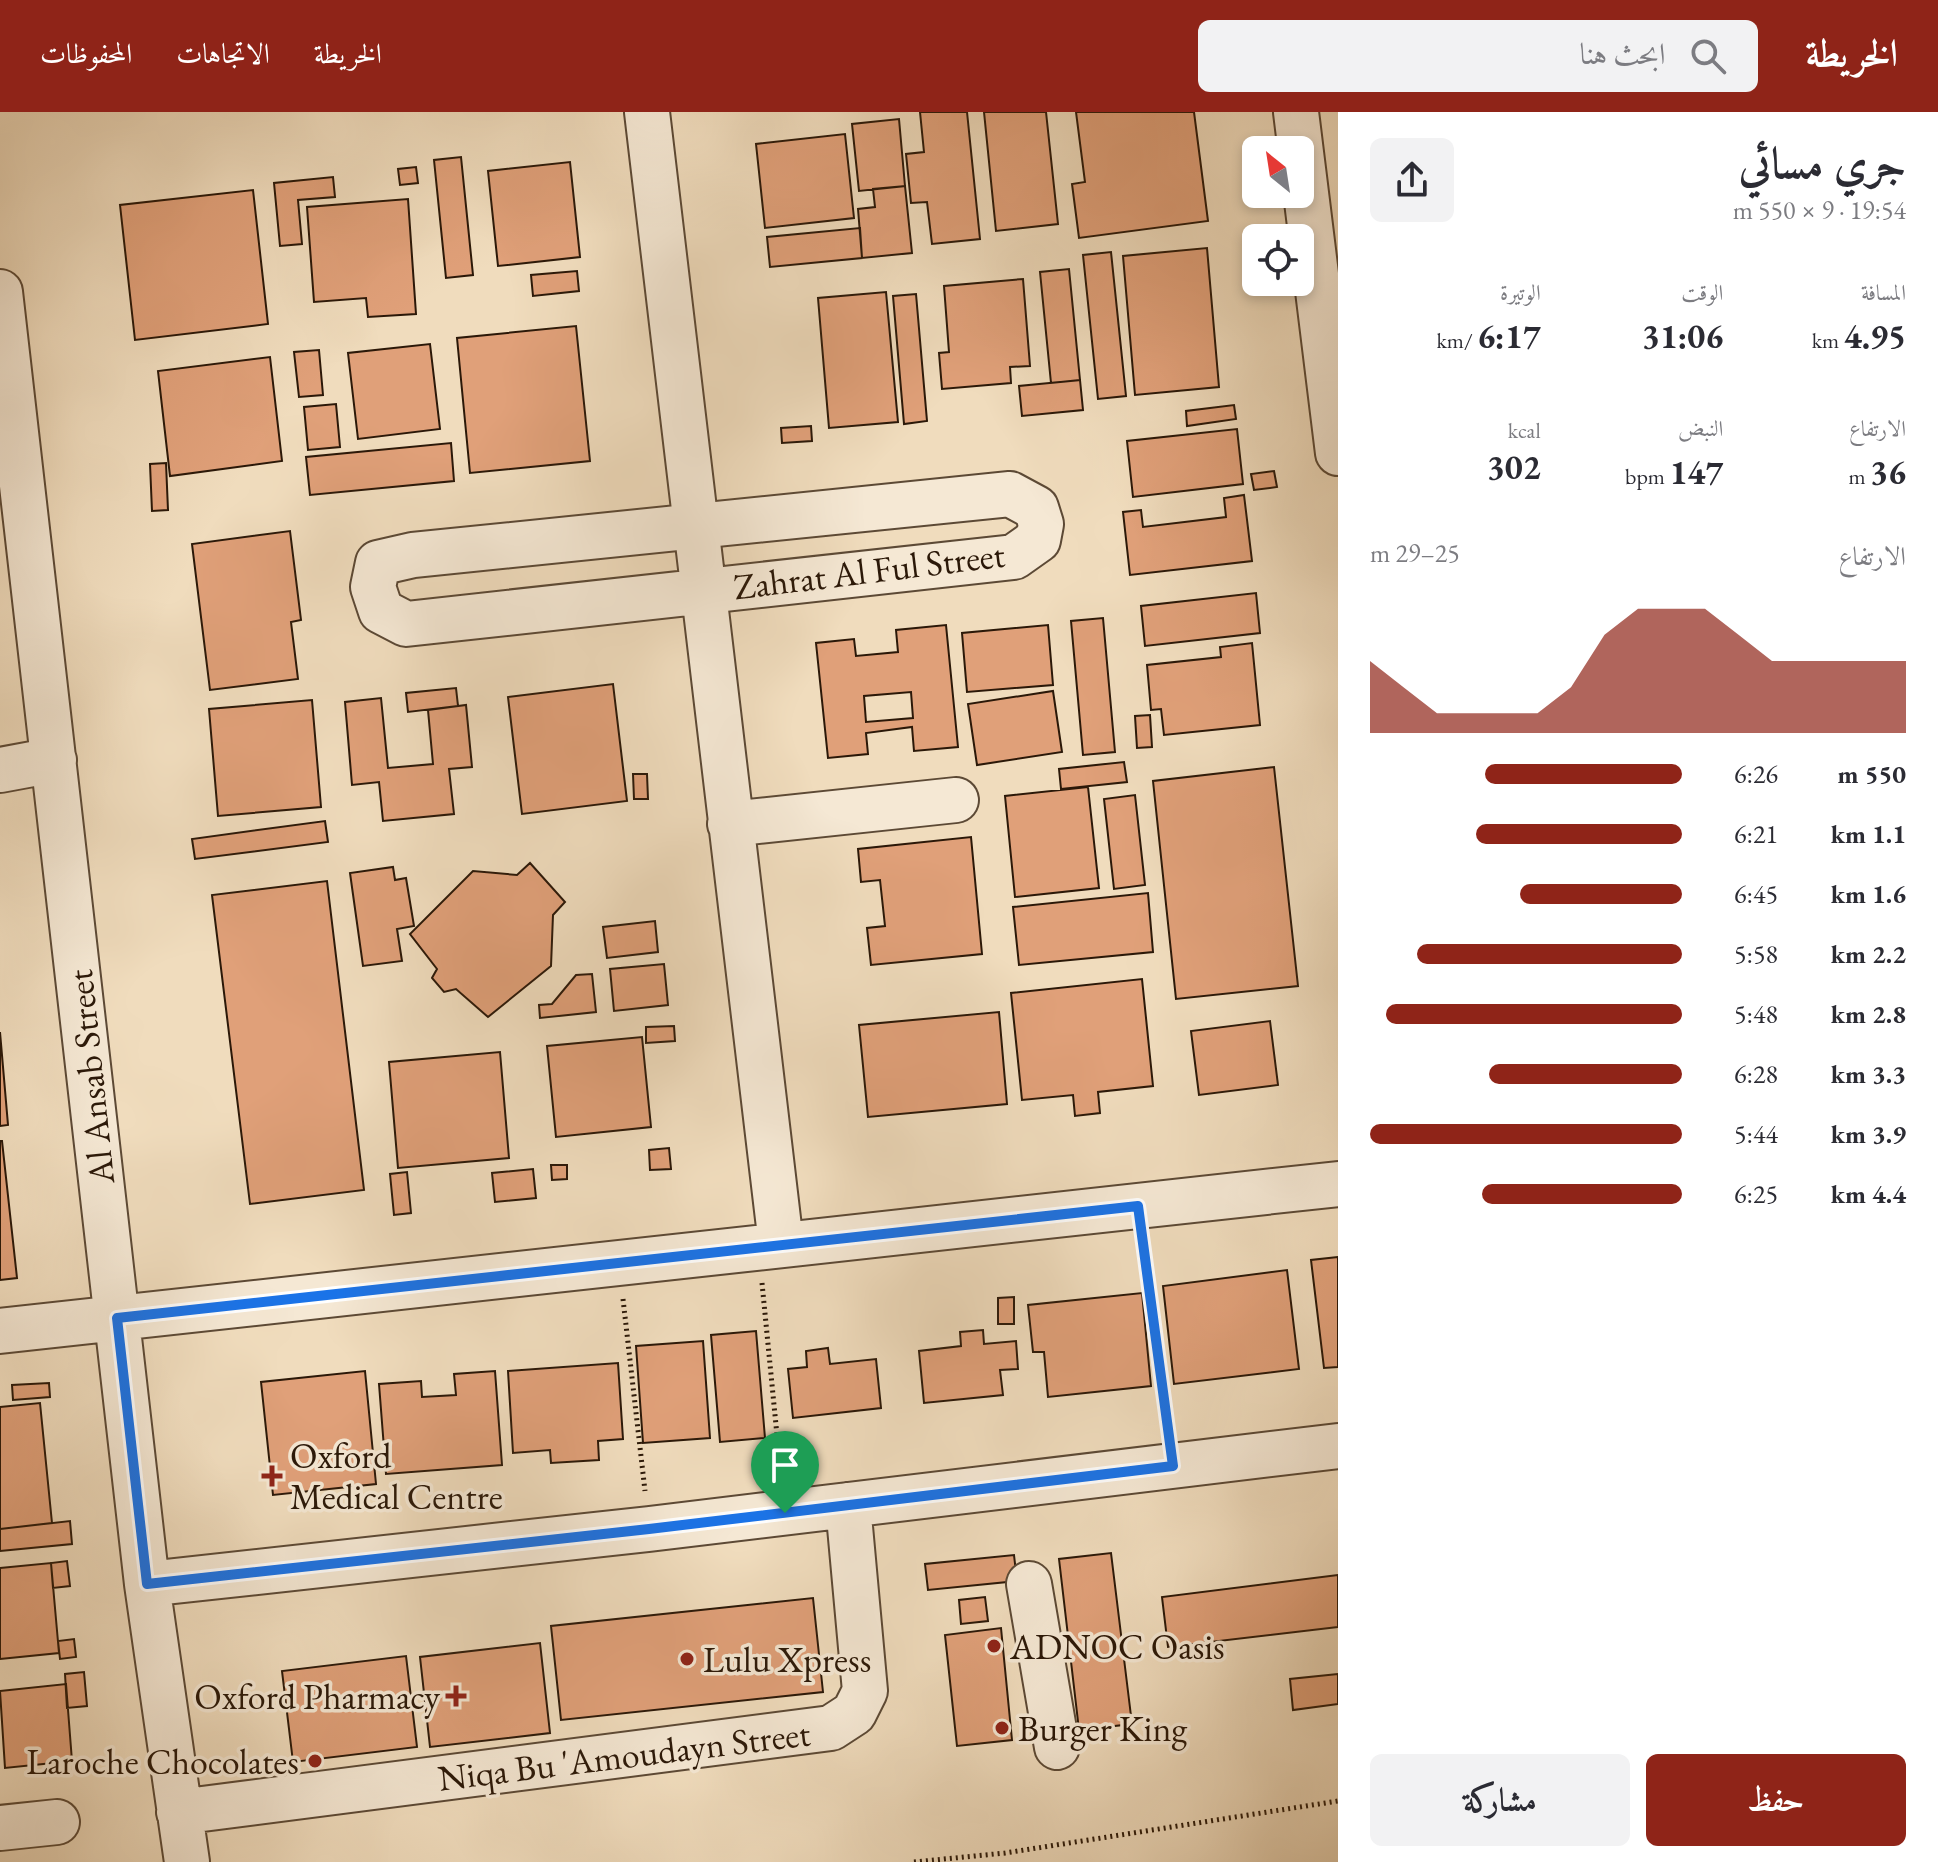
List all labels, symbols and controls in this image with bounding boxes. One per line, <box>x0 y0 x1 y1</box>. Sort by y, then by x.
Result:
search box <box>1198 20 1758 92</box>
text: الخريطة <box>1806 28 1898 77</box>
text: ابحث هنا <box>1580 34 1666 73</box>
icon: search <box>1686 34 1730 78</box>
text: المحفوظات <box>40 35 132 71</box>
text: الاتجاهات <box>176 35 270 71</box>
text: الخريطة <box>314 35 382 71</box>
text: جري مسائي <box>1739 134 1906 191</box>
north arrow <box>1242 136 1314 208</box>
map controls <box>1242 136 1314 296</box>
button: share <box>1370 138 1454 222</box>
text: 19:54 · 9 × 550 m <box>1733 193 1906 227</box>
button: locate <box>1242 224 1314 296</box>
text: الوتيرة <box>1500 278 1541 307</box>
text: الوقت <box>1681 278 1723 307</box>
text: المسافة <box>1861 278 1906 307</box>
text: 6:17 <box>1477 314 1541 358</box>
text: 31:06 <box>1642 314 1723 358</box>
text: 4.95 <box>1844 314 1906 358</box>
text: /km <box>1437 326 1477 355</box>
text: km <box>1812 326 1844 355</box>
text: النبض <box>1678 414 1723 443</box>
text: الارتفاع <box>1849 414 1906 443</box>
text: kcal <box>1508 416 1541 445</box>
text: 302 <box>1487 445 1541 489</box>
text: 147 <box>1669 450 1723 494</box>
text: 36 <box>1870 450 1906 494</box>
text: bpm <box>1625 462 1669 491</box>
text: m <box>1848 462 1870 491</box>
street label: Zahrat Al Ful Street <box>731 530 1008 610</box>
text: 25–29 m <box>1370 536 1460 570</box>
text: الارتفاع <box>1839 539 1906 573</box>
text: 6:26 <box>1734 757 1778 791</box>
text: 550 m <box>1838 757 1906 791</box>
text: 6:21 <box>1734 817 1778 851</box>
text: 1.1 km <box>1831 817 1906 851</box>
text: 6:45 <box>1734 877 1778 911</box>
text: 1.6 km <box>1831 877 1906 911</box>
text: 5:58 <box>1734 937 1778 971</box>
text: 2.2 km <box>1831 937 1906 971</box>
street label: Al Ansab Street <box>56 967 125 1188</box>
text: 5:48 <box>1734 997 1778 1031</box>
text: 2.8 km <box>1831 997 1906 1031</box>
text: 6:28 <box>1734 1057 1778 1091</box>
text: 3.3 km <box>1831 1057 1906 1091</box>
text: 5:44 <box>1734 1117 1778 1151</box>
text: 3.9 km <box>1831 1117 1906 1151</box>
text: 6:25 <box>1734 1177 1778 1211</box>
text: 4.4 km <box>1831 1177 1906 1211</box>
pin <box>751 1431 819 1513</box>
place label: Oxford Medical Centre <box>290 1432 503 1520</box>
icon: arrive <box>763 1443 807 1487</box>
marker: Oxford Medical Centre <box>261 1465 283 1487</box>
place label: ADNOC Oasis <box>1009 1623 1225 1670</box>
place label: Lulu Xpress <box>703 1636 871 1683</box>
marker: ADNOC Oasis <box>985 1637 1003 1655</box>
marker: Lulu Xpress <box>678 1650 696 1668</box>
place label: Oxford Pharmacy <box>194 1673 440 1720</box>
marker: Oxford Pharmacy <box>447 1687 465 1705</box>
place label: Burger King <box>1018 1705 1187 1752</box>
street label: Niqa Bu 'Amoudayn Street <box>435 1709 814 1802</box>
marker: Burger King <box>993 1719 1011 1737</box>
place label: Laroche Chocolates <box>26 1738 299 1785</box>
marker: Laroche Chocolates <box>306 1752 324 1770</box>
button: مشاركة <box>1370 1754 1630 1846</box>
button: حفظ <box>1646 1754 1906 1846</box>

